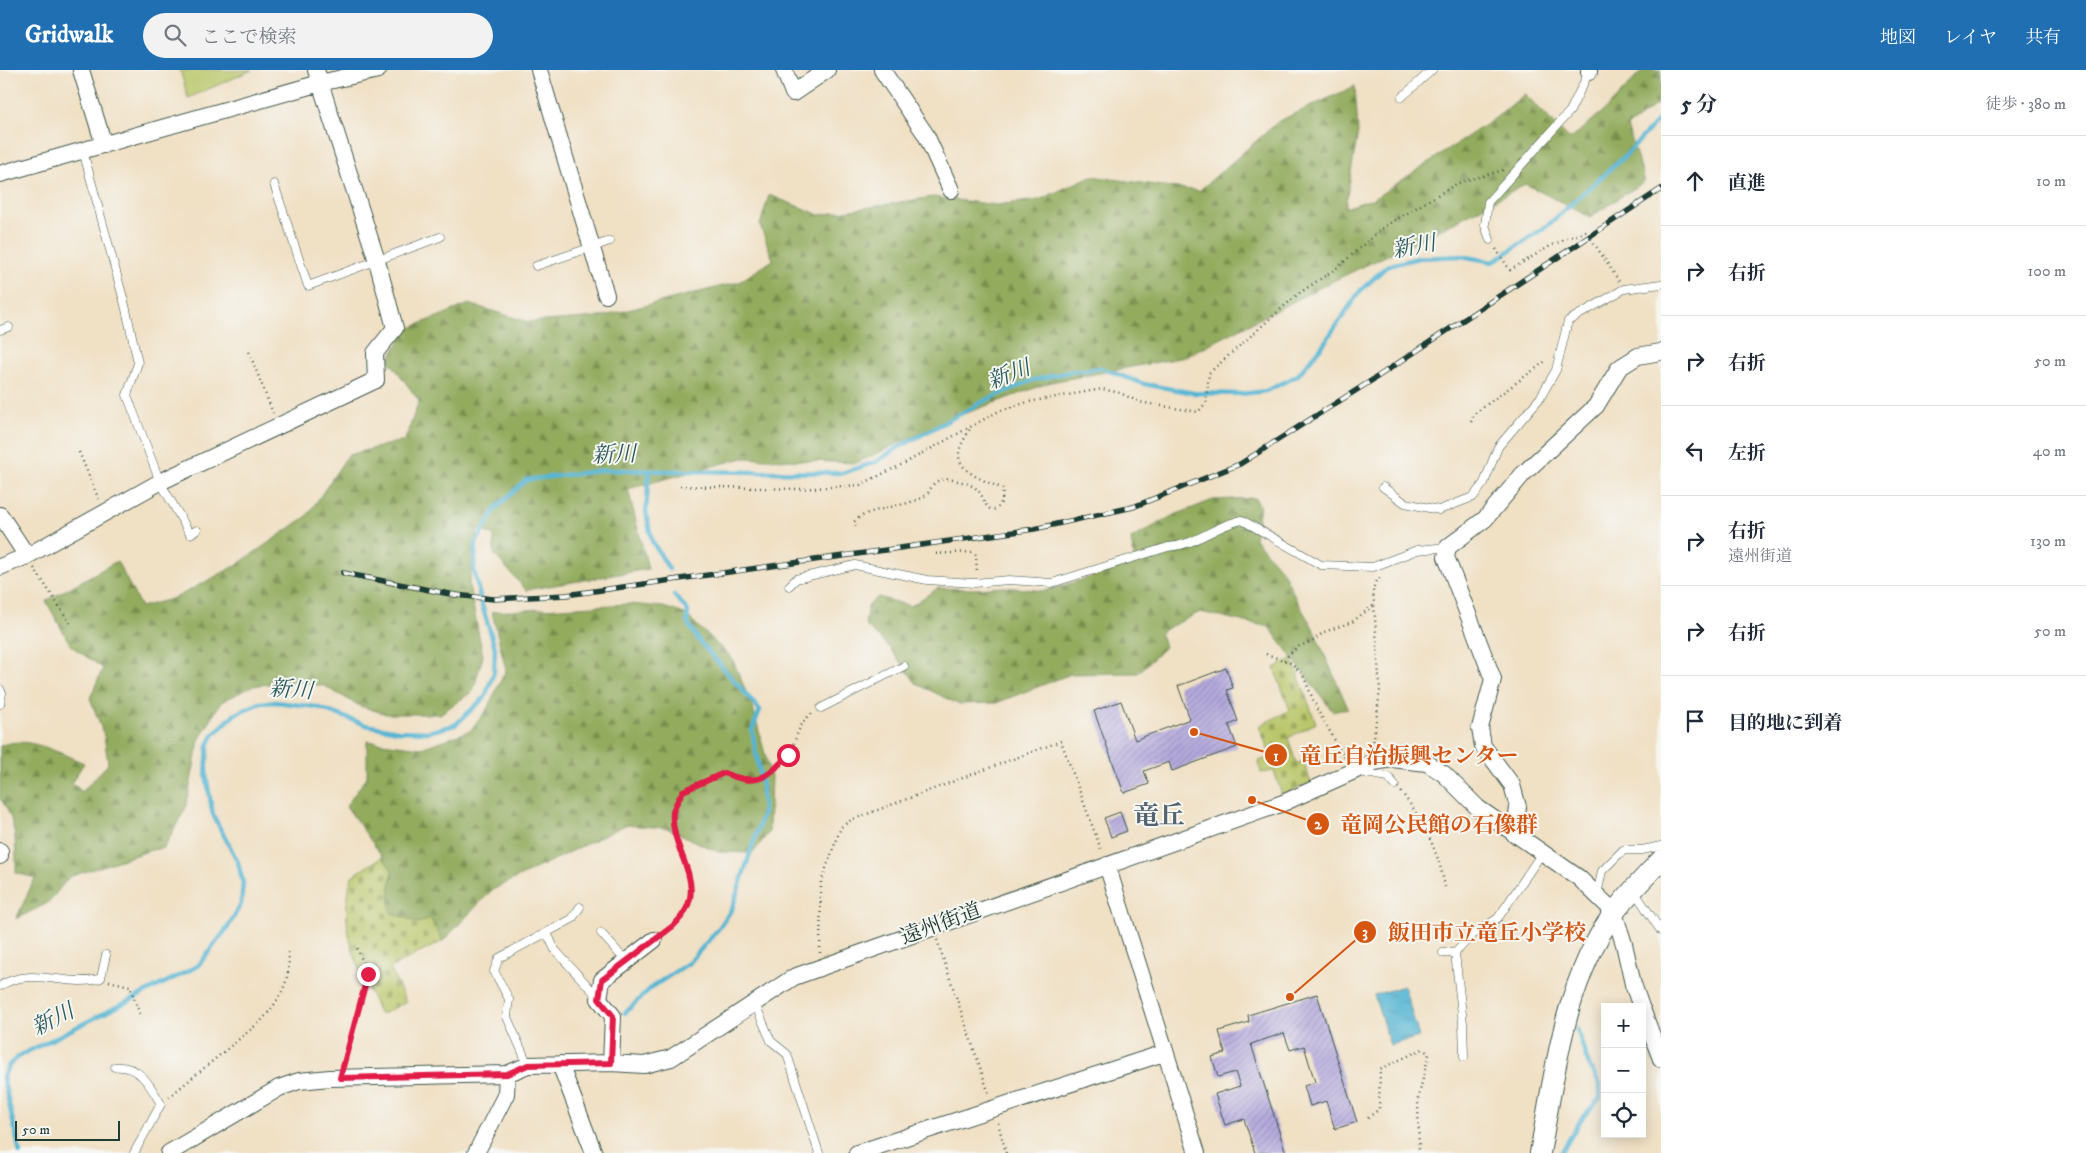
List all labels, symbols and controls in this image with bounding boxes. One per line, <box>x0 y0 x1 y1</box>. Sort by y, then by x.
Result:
search box <box>143 13 493 58</box>
text: Gridwalk <box>25 20 113 50</box>
icon: search <box>161 21 189 49</box>
text: ここで検索 <box>201 26 296 49</box>
text: 地図 <box>1880 27 1916 49</box>
text: レイヤ <box>1944 27 1997 49</box>
text: 共有 <box>2025 27 2061 49</box>
text: 5 分 <box>1681 92 1717 118</box>
text: 徒歩 · 380 m <box>1985 94 2066 114</box>
icon: ahead <box>1681 167 1709 195</box>
text: 10 m <box>2036 171 2066 191</box>
text: 直進 <box>1728 172 1766 195</box>
water label: 新川 <box>1390 229 1440 264</box>
icon: right <box>1681 257 1709 285</box>
text: 100 m <box>2028 261 2066 281</box>
text: 右折 <box>1728 262 1766 285</box>
icon: right <box>1681 347 1709 375</box>
text: 50 m <box>2034 351 2066 371</box>
text: 右折 <box>1728 352 1766 375</box>
water label: 新川 <box>984 354 1036 395</box>
icon: left <box>1681 437 1709 465</box>
water label: 新川 <box>592 441 638 469</box>
text: 40 m <box>2033 441 2066 461</box>
text: 左折 <box>1728 442 1766 465</box>
text: 右折 <box>1728 520 1766 543</box>
icon: right <box>1681 527 1709 555</box>
text: 130 m <box>2030 531 2066 551</box>
text: 遠州街道 <box>1728 546 1792 566</box>
icon: right <box>1681 617 1709 645</box>
text: 50 m <box>2034 621 2066 641</box>
text: 右折 <box>1728 622 1766 645</box>
water label: 新川 <box>268 675 316 705</box>
icon: arrive <box>1681 707 1709 735</box>
text: 目的地に到着 <box>1728 712 1842 735</box>
callout: 竜丘自治振興センター <box>1264 737 1529 774</box>
text: 竜丘自治振興センター <box>1299 743 1519 770</box>
route start <box>777 744 800 767</box>
text: 1 <box>1273 747 1279 766</box>
district label: 竜丘 <box>1133 800 1185 833</box>
callout: 竜岡公民館の石像群 <box>1305 805 1548 842</box>
text: 竜岡公民館の石像群 <box>1340 812 1538 839</box>
text: 2 <box>1314 815 1322 834</box>
street label: 遠州街道 <box>897 897 985 951</box>
callout: 飯田市立竜丘小学校 <box>1353 913 1596 950</box>
text: 飯田市立竜丘小学校 <box>1388 920 1586 947</box>
text: 3 <box>1362 923 1368 942</box>
route end <box>357 963 380 986</box>
water label: 新川 <box>27 997 81 1042</box>
map controls <box>1601 1003 1646 1138</box>
button: + <box>1601 1003 1646 1048</box>
button: − <box>1601 1048 1646 1093</box>
button: locate <box>1601 1093 1646 1138</box>
scale bar <box>15 1118 120 1141</box>
text: 50 m <box>22 1121 50 1139</box>

